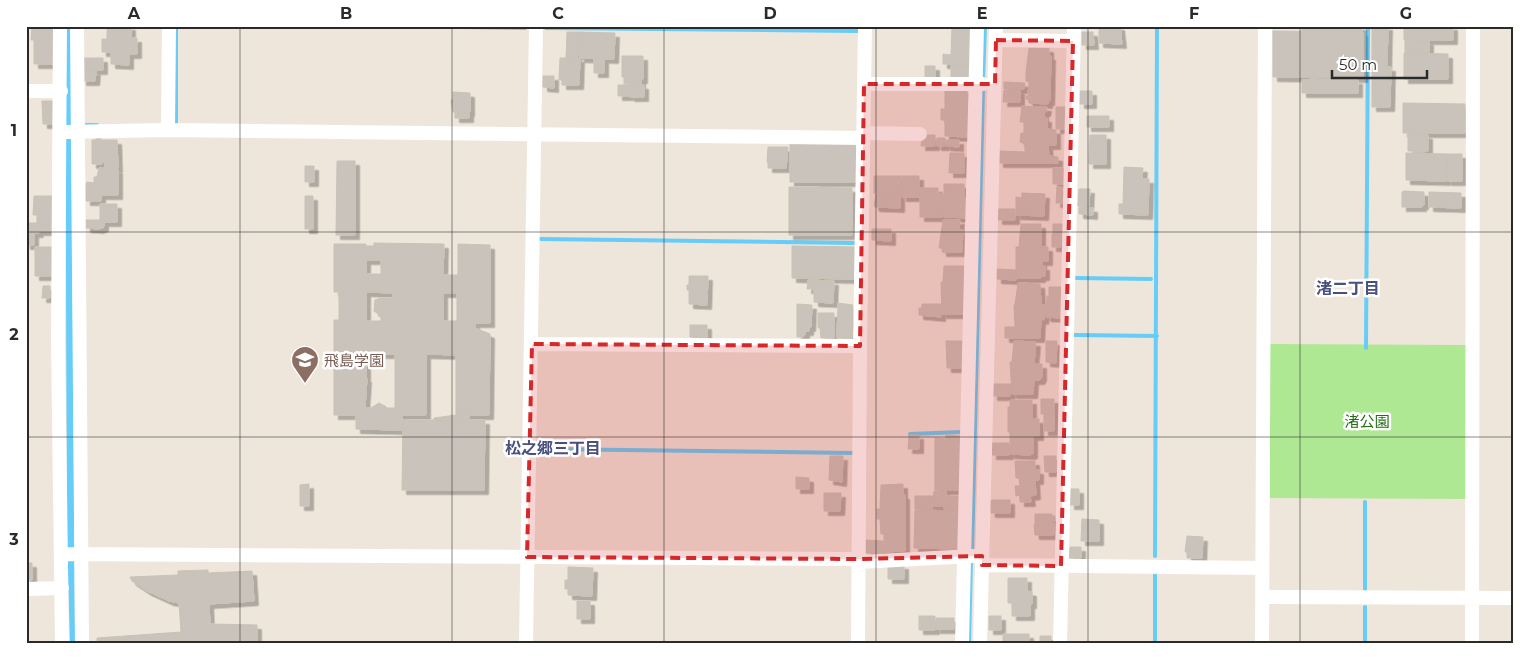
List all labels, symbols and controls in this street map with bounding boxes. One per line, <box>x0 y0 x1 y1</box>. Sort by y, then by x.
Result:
text: A <box>127 4 141 23</box>
text: B <box>340 4 352 23</box>
text: C <box>552 4 564 23</box>
text: D <box>763 4 777 23</box>
text: E <box>977 4 987 23</box>
text: F <box>1189 4 1199 23</box>
text: G <box>1400 4 1412 23</box>
scale bar <box>1332 48 1426 80</box>
text: 50 m <box>1339 55 1377 74</box>
text: 1 <box>11 121 17 140</box>
district label: 渚二丁目 <box>1316 279 1380 298</box>
text: 2 <box>9 325 19 344</box>
school or university icon: 飛島学園 <box>290 345 320 384</box>
place label: 飛島学園 <box>324 351 384 370</box>
park label: 渚公園 <box>1344 412 1390 431</box>
district label: 松之郷三丁目 <box>505 439 601 458</box>
text: 3 <box>8 530 19 549</box>

